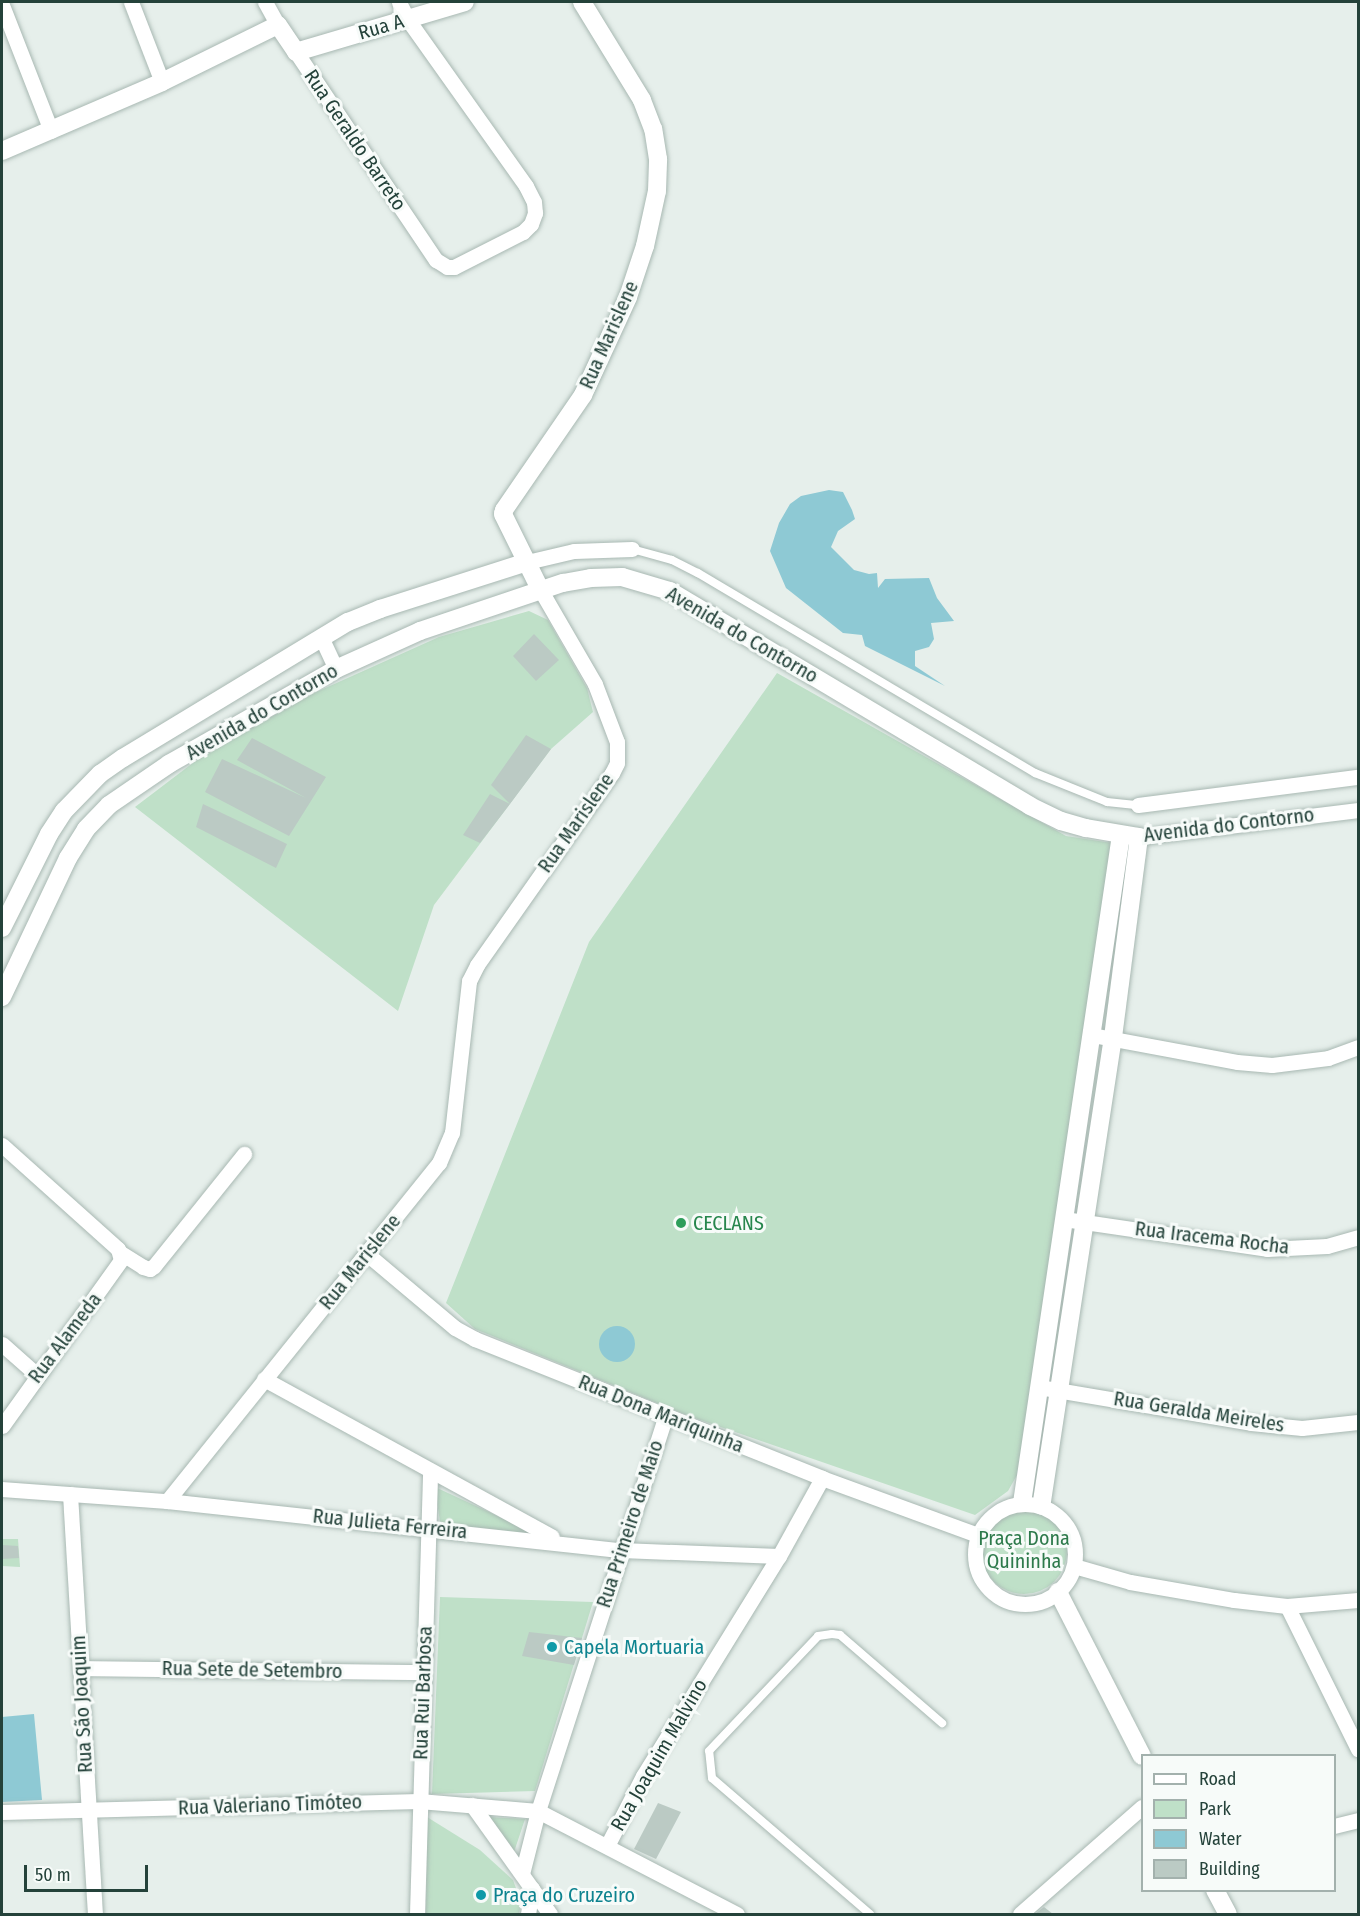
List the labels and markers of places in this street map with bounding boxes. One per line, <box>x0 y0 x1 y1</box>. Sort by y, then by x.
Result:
place label: CECLANS <box>693 1211 764 1235</box>
marker: CECLANS <box>674 1216 688 1230</box>
place label: Capela Mortuaria <box>564 1635 704 1659</box>
marker: Capela Mortuaria <box>545 1640 559 1654</box>
place label: Praça do Cruzeiro <box>493 1883 635 1907</box>
marker: Praça do Cruzeiro <box>474 1888 488 1902</box>

